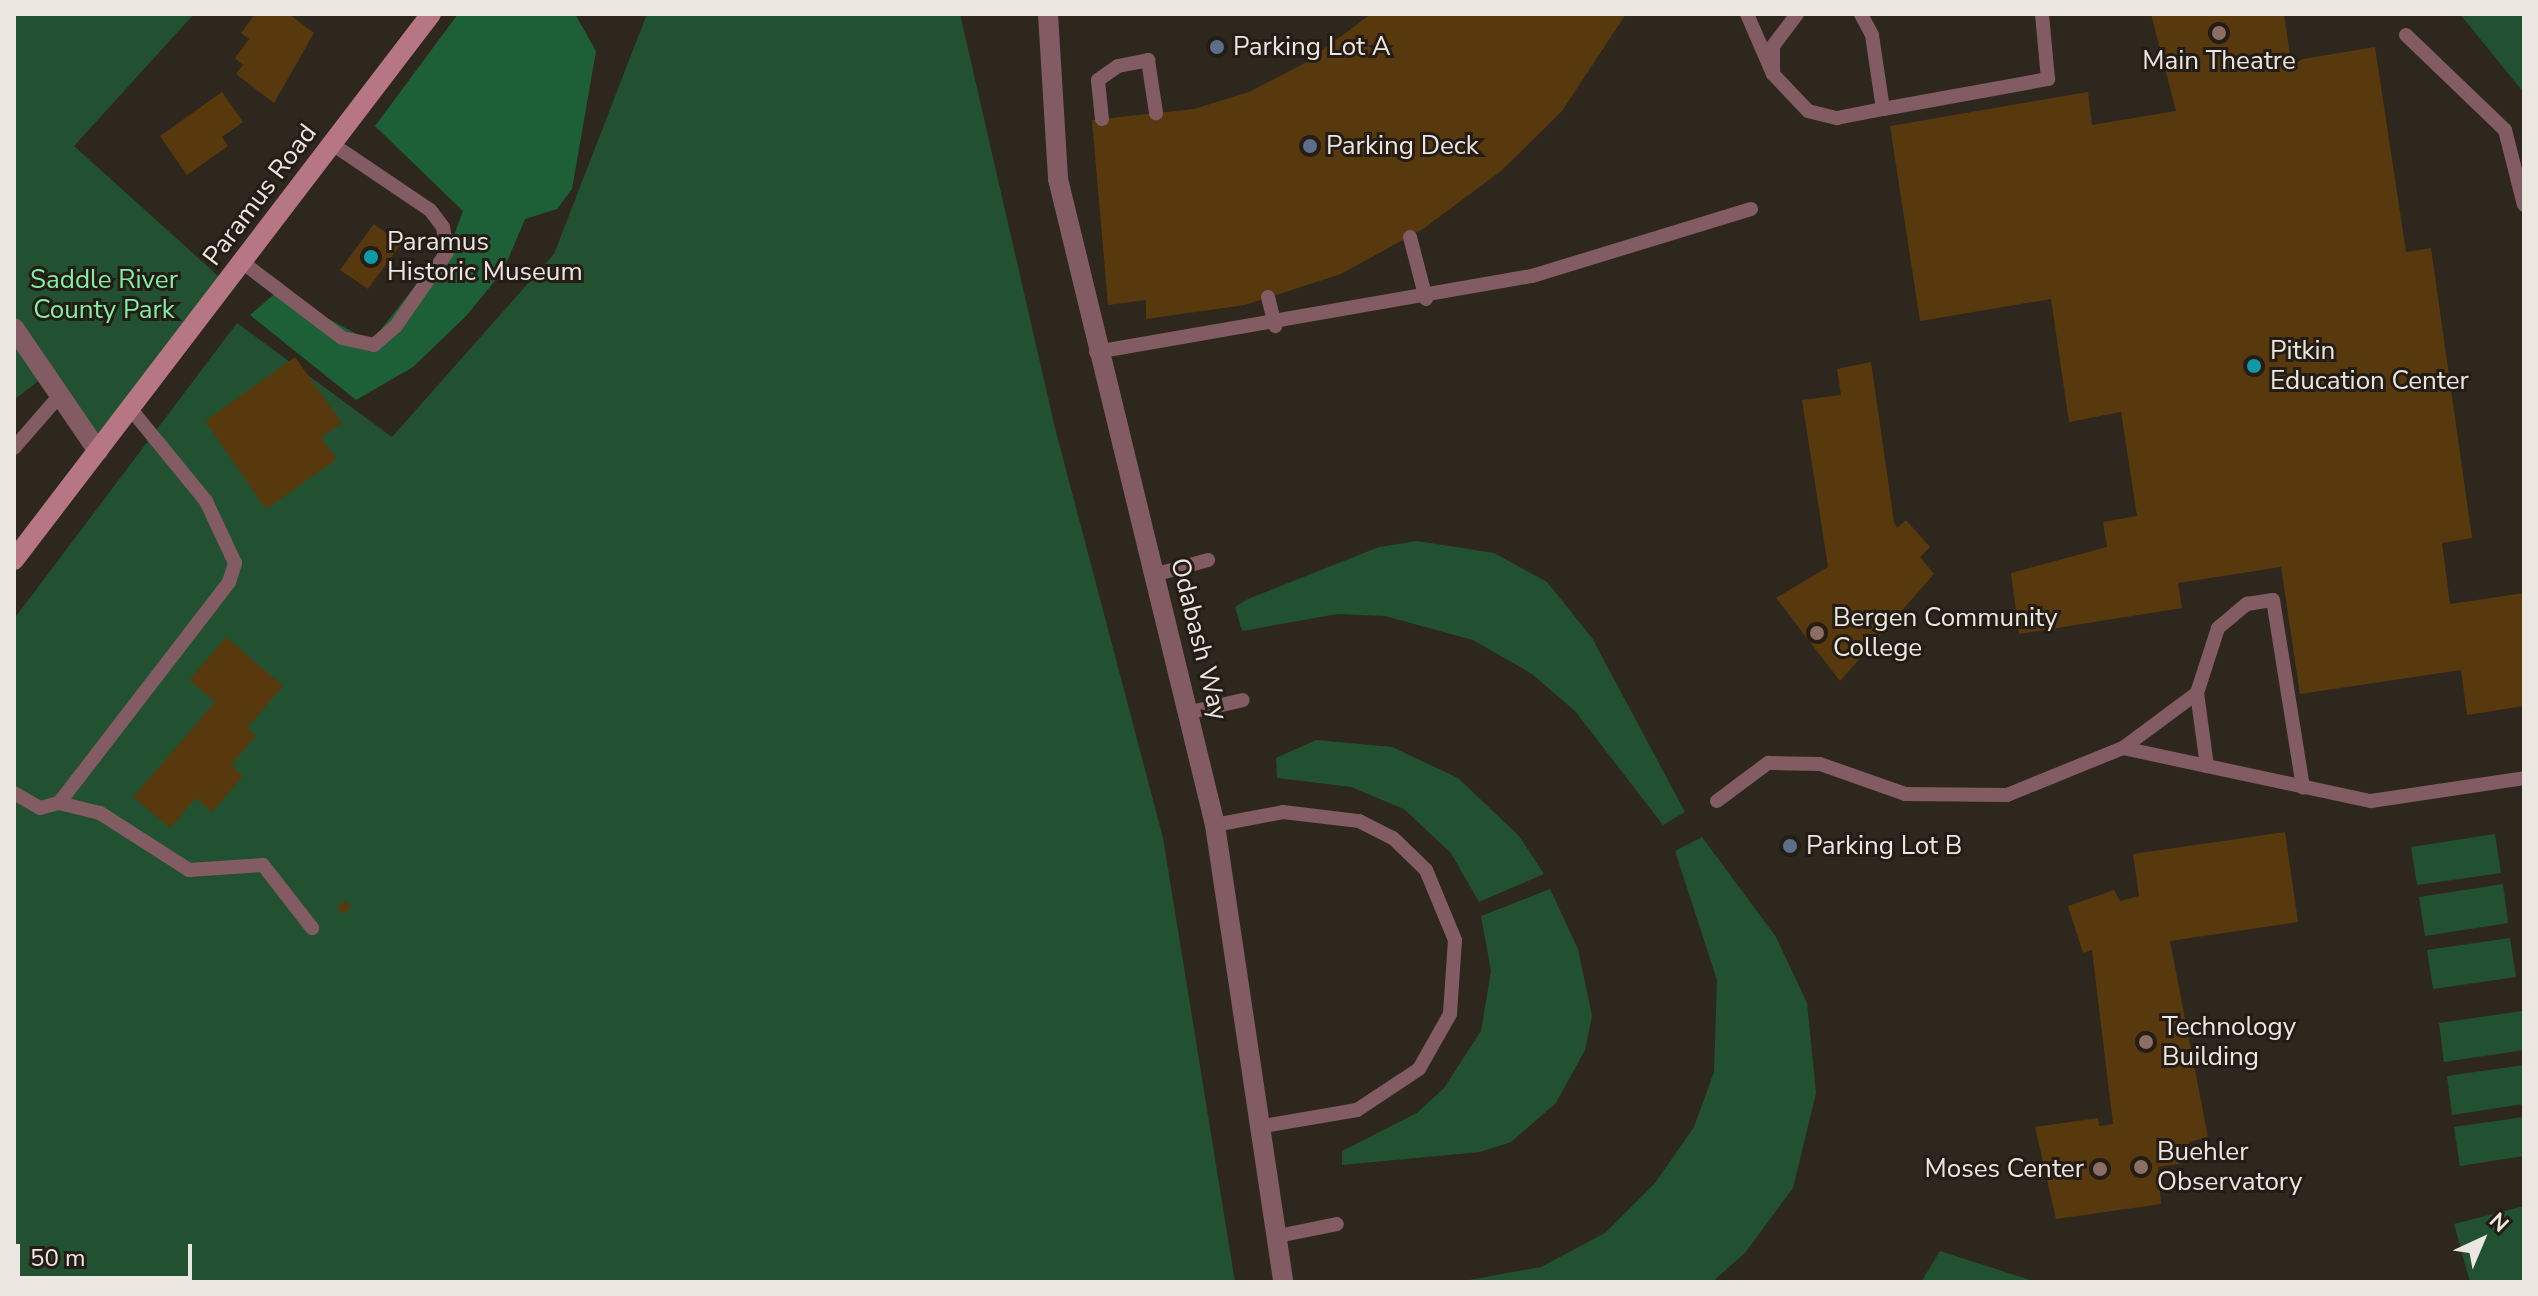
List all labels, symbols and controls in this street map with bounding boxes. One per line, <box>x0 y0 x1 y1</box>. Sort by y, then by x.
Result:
marker: Main Theatre <box>2210 24 2228 42</box>
place label: Parking Lot A <box>1233 31 1391 63</box>
marker: Parking Lot A <box>1208 38 1226 56</box>
place label: Main Theatre <box>2142 45 2296 77</box>
street label: Paramus Road <box>197 118 323 272</box>
place label: Parking Deck <box>1326 130 1479 162</box>
marker: Parking Deck <box>1301 137 1319 155</box>
place label: Paramus Historic Museum <box>387 226 583 288</box>
marker: Paramus Historic Museum <box>362 248 380 266</box>
park label: Saddle River County Park <box>30 264 178 326</box>
place label: Pitkin Education Center <box>2270 335 2469 396</box>
marker: Pitkin Education Center <box>2245 357 2263 375</box>
street label: Odabash Way <box>1164 555 1234 723</box>
place label: Bergen Community College <box>1833 602 2058 664</box>
marker: Bergen Community College <box>1808 624 1826 642</box>
place label: Parking Lot B <box>1806 830 1962 862</box>
marker: Parking Lot B <box>1781 837 1799 855</box>
place label: Technology Building <box>2162 1011 2296 1072</box>
marker: Technology Building <box>2137 1033 2155 1051</box>
place label: Buehler Observatory <box>2157 1136 2302 1198</box>
place label: Moses Center <box>1924 1153 2084 1185</box>
marker: Buehler Observatory <box>2132 1158 2150 1176</box>
marker: Moses Center <box>2091 1160 2109 1178</box>
north arrow <box>2442 1200 2522 1280</box>
text: N <box>2482 1206 2515 1239</box>
scale bar <box>20 1228 196 1278</box>
text: 50 m <box>30 1242 86 1274</box>

